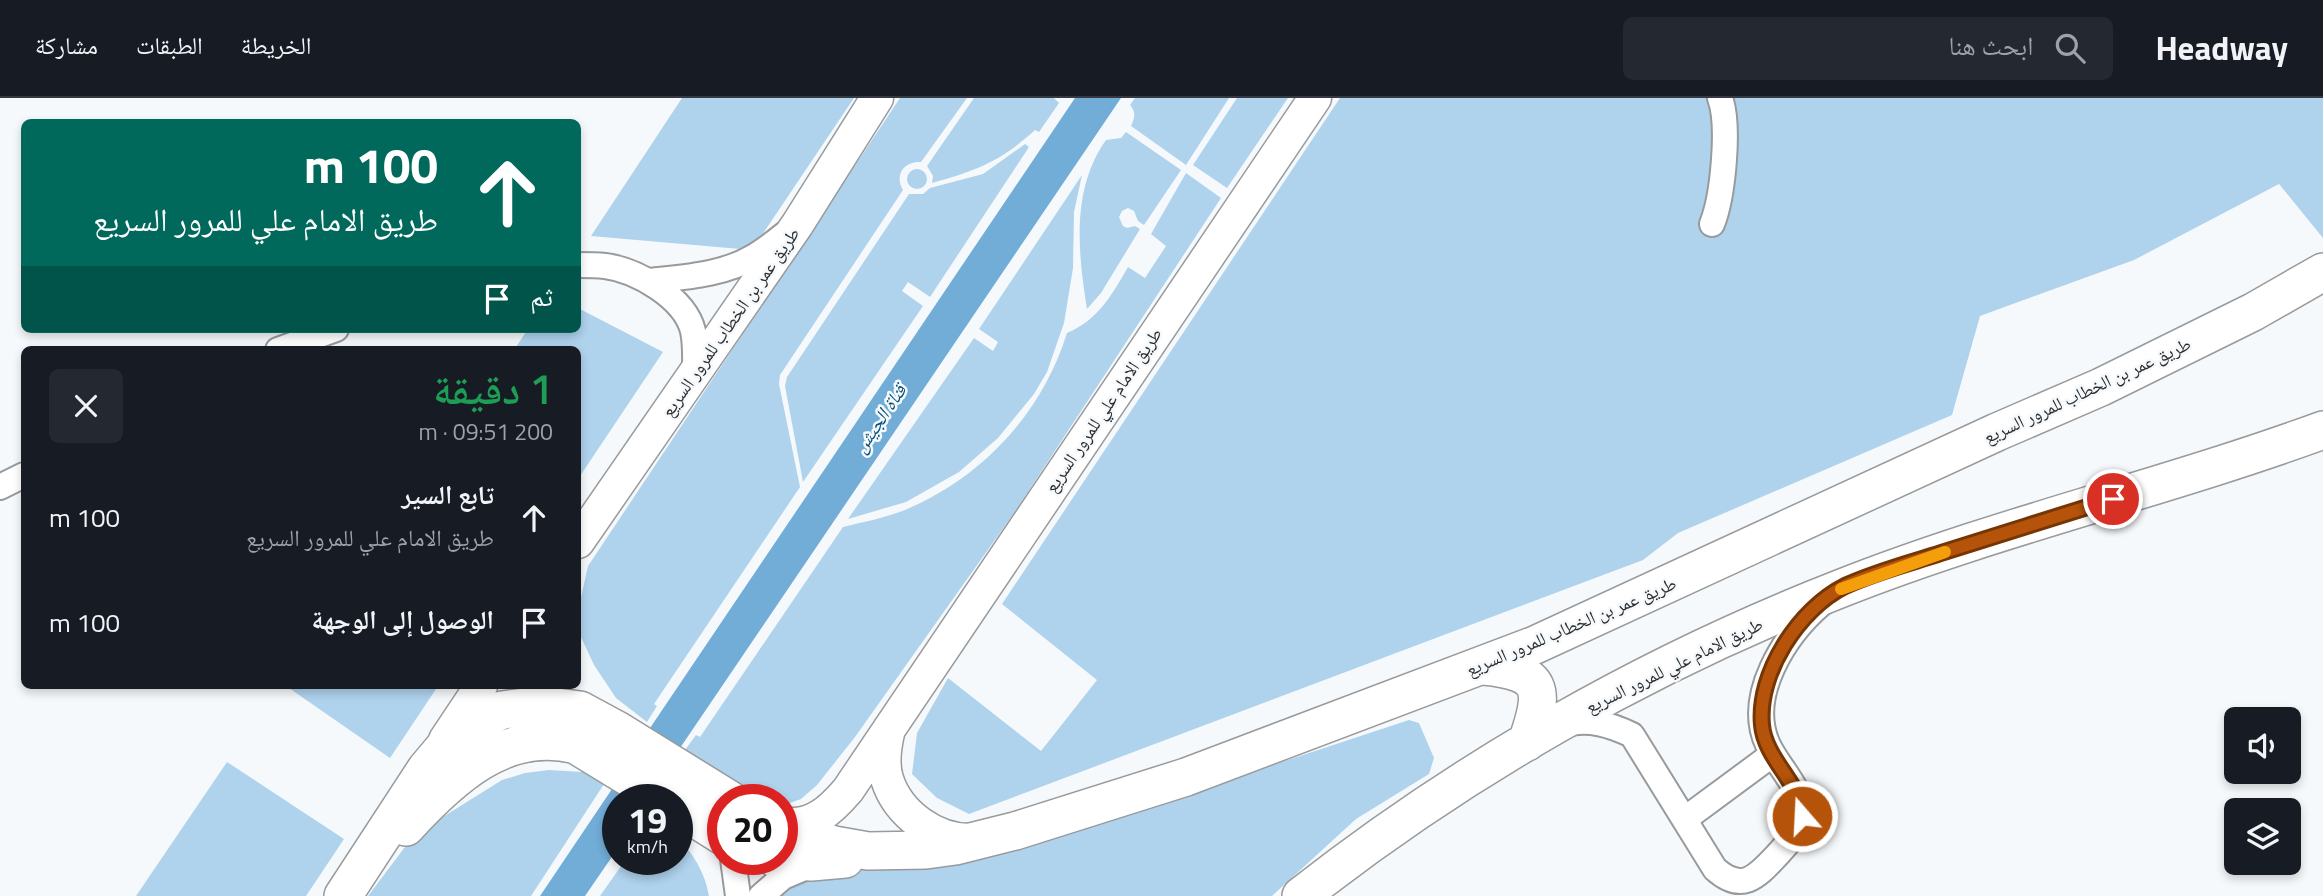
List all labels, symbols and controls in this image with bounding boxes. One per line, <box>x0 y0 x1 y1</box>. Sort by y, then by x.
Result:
search box <box>1623 17 2113 80</box>
text: Headway <box>2155 23 2288 73</box>
text: ابحث هنا <box>1948 26 2033 65</box>
text: مشاركة <box>35 27 98 63</box>
text: الطبقات <box>136 27 203 63</box>
text: الخريطة <box>241 27 311 63</box>
icon: search <box>2051 29 2089 67</box>
text: 100 m <box>304 127 438 202</box>
icon: ahead <box>462 147 553 238</box>
text: طريق الامام علي للمرور السريع <box>93 195 438 243</box>
street label: طريق عمر بن الخطاب للمرور السريع <box>654 222 806 422</box>
text: ثم <box>530 277 553 316</box>
icon: arrive <box>478 280 516 318</box>
street label: طريق الامام علي للمرور السريع <box>1038 322 1170 499</box>
street label: طريق عمر بن الخطاب للمرور السريع <box>1979 330 2195 450</box>
text: 1 دقيقة <box>433 356 553 420</box>
button: close <box>49 369 123 443</box>
water label: قناة الجيش <box>845 375 914 458</box>
text: 200 m · 09:51 <box>418 414 553 449</box>
pin <box>2083 469 2143 529</box>
text: تابع السير <box>402 475 494 514</box>
icon: arrive <box>2094 480 2132 518</box>
text: 100 m <box>49 498 120 537</box>
icon: ahead <box>515 499 553 537</box>
text: طريق الامام علي للمرور السريع <box>246 520 494 555</box>
street label: طريق عمر بن الخطاب للمرور السريع <box>1462 569 1680 683</box>
text: الوصول إلى الوجهة <box>312 600 494 639</box>
text: 100 m <box>49 603 120 642</box>
icon: arrive <box>515 604 553 642</box>
street label: طريق الامام علي للمرور السريع <box>1581 610 1768 721</box>
map controls <box>2224 707 2301 875</box>
button: sound <box>2224 707 2301 784</box>
position arrow <box>1765 779 1839 853</box>
speed limit sign: 20 <box>707 784 798 875</box>
text: 19 <box>628 793 667 847</box>
button: layers <box>2224 798 2301 875</box>
text: km/h <box>627 833 668 860</box>

